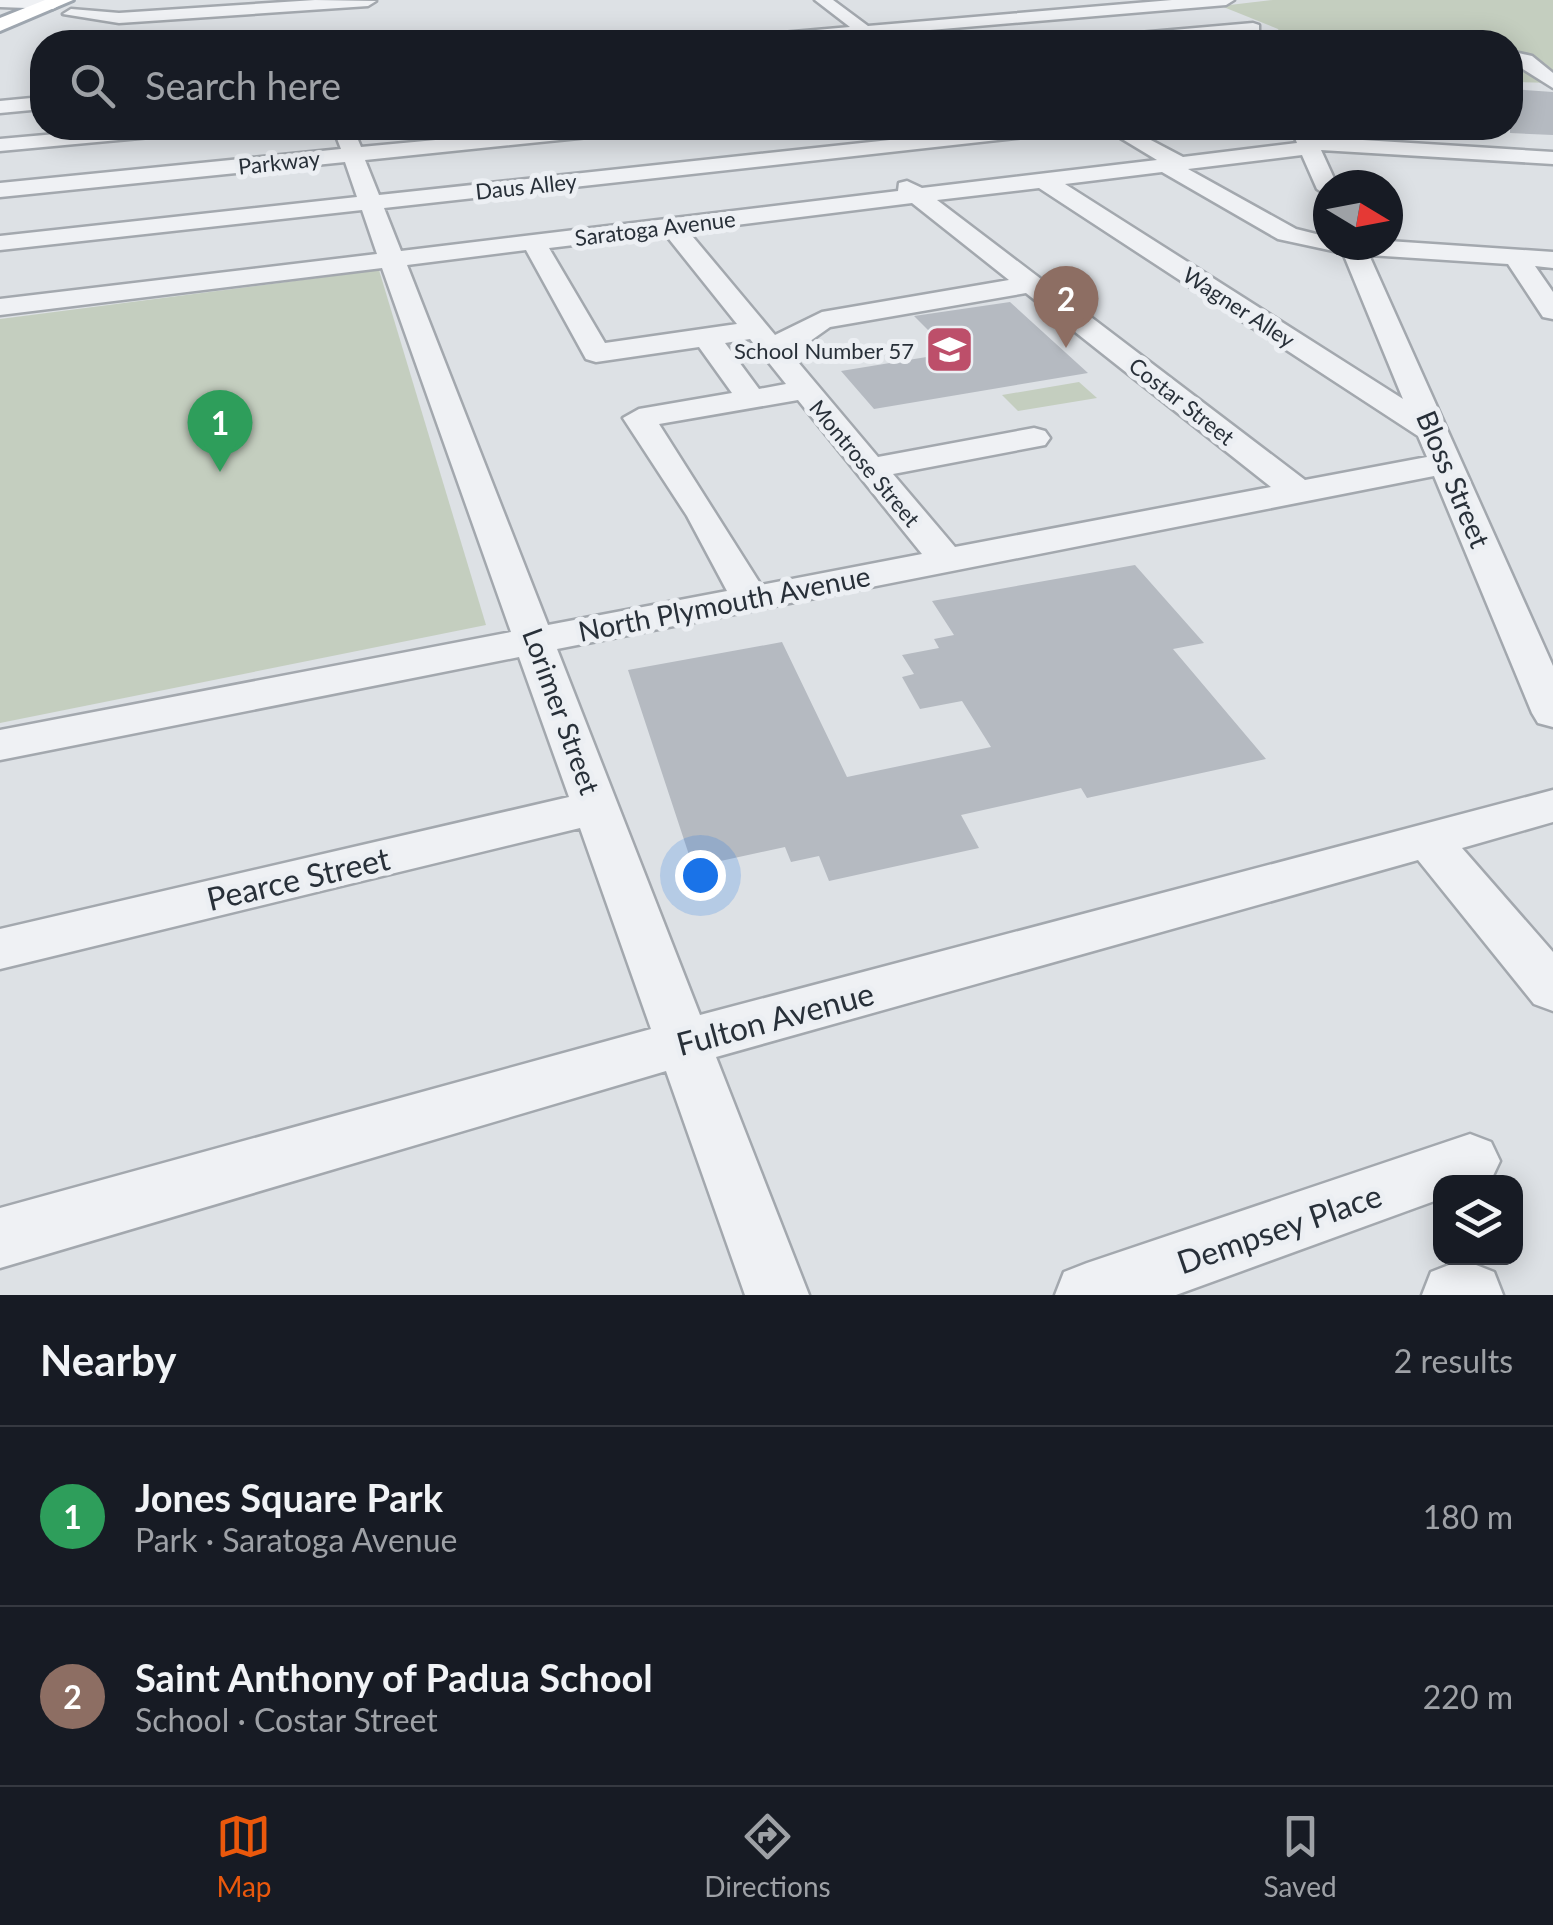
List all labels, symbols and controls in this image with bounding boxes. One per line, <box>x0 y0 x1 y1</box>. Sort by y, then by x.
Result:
search box <box>30 30 1523 140</box>
icon: search <box>65 58 120 113</box>
text: Search here <box>145 62 341 108</box>
street label: Parkway <box>237 144 322 180</box>
street label: Daus Alley <box>474 167 579 205</box>
north arrow <box>1313 170 1403 260</box>
street label: Saratoga Avenue <box>573 205 737 251</box>
street label: Wagner Alley <box>1178 261 1301 354</box>
pin: 2 <box>1034 266 1098 348</box>
school or university icon: School Number 57 <box>923 324 975 376</box>
place label: School Number 57 <box>734 337 914 364</box>
street label: Costar Street <box>1124 351 1240 451</box>
pin: 1 <box>188 390 252 472</box>
street label: Montrose Street <box>804 394 926 532</box>
street label: Bloss Street <box>1410 405 1498 553</box>
street label: North Plymouth Avenue <box>575 558 873 648</box>
street label: Lorimer Street <box>516 623 608 799</box>
street label: Pearce Street <box>203 838 394 918</box>
your location <box>675 850 726 901</box>
street label: Fulton Avenue <box>672 973 878 1063</box>
street label: Dempsey Place <box>1171 1175 1387 1281</box>
map controls <box>1433 1175 1523 1265</box>
button: layers <box>1433 1175 1523 1265</box>
text: Nearby <box>40 1335 177 1385</box>
text: 2 results <box>1394 1341 1513 1380</box>
text: Jones Square Park <box>135 1474 443 1520</box>
text: 1 <box>63 1497 82 1536</box>
text: 180 m <box>1423 1497 1513 1536</box>
text: Park · Saratoga Avenue <box>135 1520 457 1559</box>
text: Saint Anthony of Padua School <box>135 1654 653 1700</box>
text: 2 <box>63 1677 82 1716</box>
text: 220 m <box>1423 1677 1513 1716</box>
text: School · Costar Street <box>135 1700 438 1739</box>
tab: Map <box>216 1809 272 1903</box>
tab: Directions <box>704 1809 831 1903</box>
tab: Saved <box>1263 1809 1337 1903</box>

